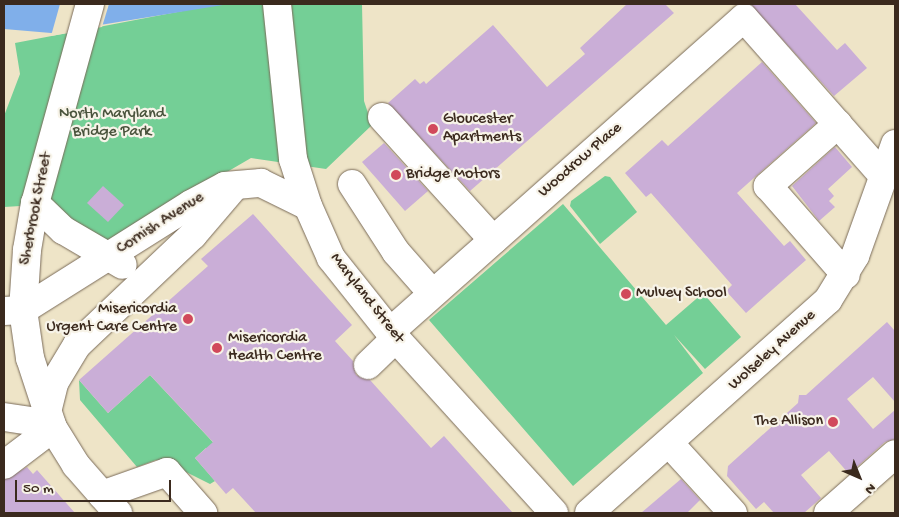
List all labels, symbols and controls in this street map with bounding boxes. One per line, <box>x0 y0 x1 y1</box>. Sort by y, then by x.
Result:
park label: North Maryland Bridge Park <box>59 105 165 143</box>
place label: Gloucester Apartments <box>443 110 521 148</box>
street label: Woodrow Place <box>535 119 627 203</box>
marker: Gloucester Apartments <box>427 123 439 135</box>
street label: Sherbrook Street <box>17 151 57 267</box>
place label: Bridge Motors <box>406 165 500 185</box>
marker: Bridge Motors <box>390 169 402 181</box>
street label: Cornish Avenue <box>114 189 208 259</box>
street label: Maryland Street <box>325 250 407 348</box>
place label: Mulvey School <box>636 284 727 304</box>
marker: Mulvey School <box>620 288 632 300</box>
place label: Misericordia Urgent Care Centre <box>47 300 177 338</box>
street label: Wolseley Avenue <box>725 307 821 395</box>
marker: Misericordia Urgent Care Centre <box>181 312 195 326</box>
place label: Misericordia Health Centre <box>228 329 322 367</box>
marker: Misericordia Health Centre <box>210 341 224 355</box>
place label: The Allison <box>754 412 823 432</box>
marker: The Allison <box>827 416 839 428</box>
north arrow <box>834 452 884 502</box>
scale bar <box>18 470 174 502</box>
text: N <box>861 479 879 497</box>
text: 50 m <box>23 480 54 498</box>

